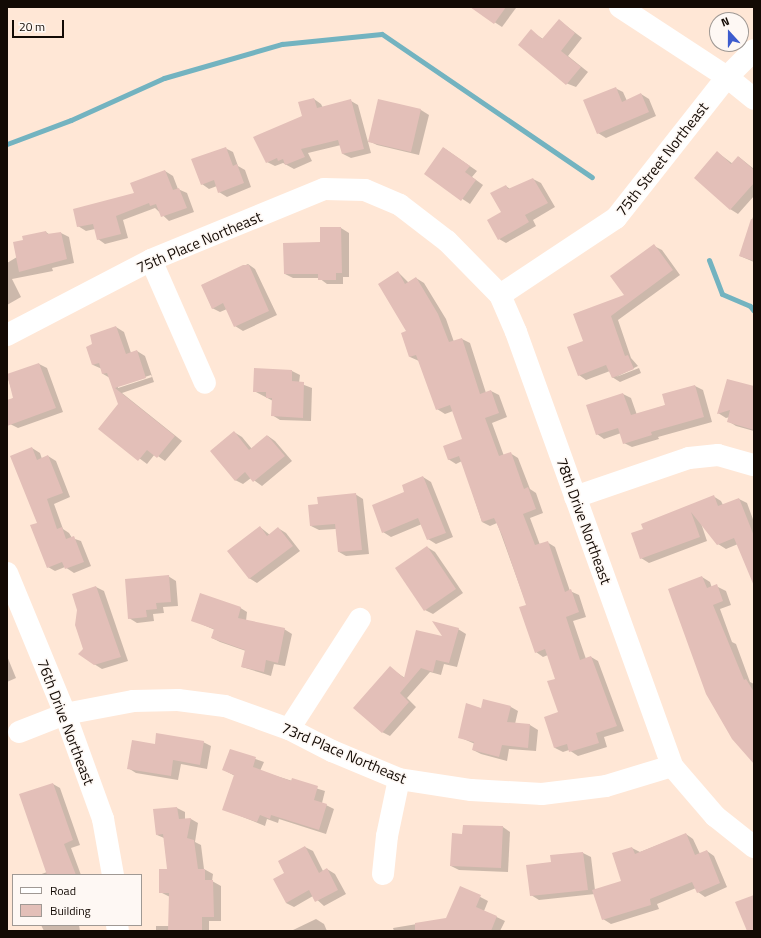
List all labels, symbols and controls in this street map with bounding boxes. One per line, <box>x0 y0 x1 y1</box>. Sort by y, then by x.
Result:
scale bar <box>14 12 66 38</box>
north arrow <box>709 12 749 52</box>
text: N <box>719 13 731 31</box>
text: 20 m <box>19 17 45 36</box>
street label: 75th Street Northeast <box>612 99 712 219</box>
street label: 75th Place Northeast <box>134 207 264 277</box>
street label: 78th Drive Northeast <box>553 455 615 587</box>
street label: 76th Drive Northeast <box>34 657 98 787</box>
street label: 73rd Place Northeast <box>279 719 409 787</box>
legend <box>12 874 142 926</box>
text: Road <box>50 881 76 900</box>
text: Building <box>50 901 91 920</box>

